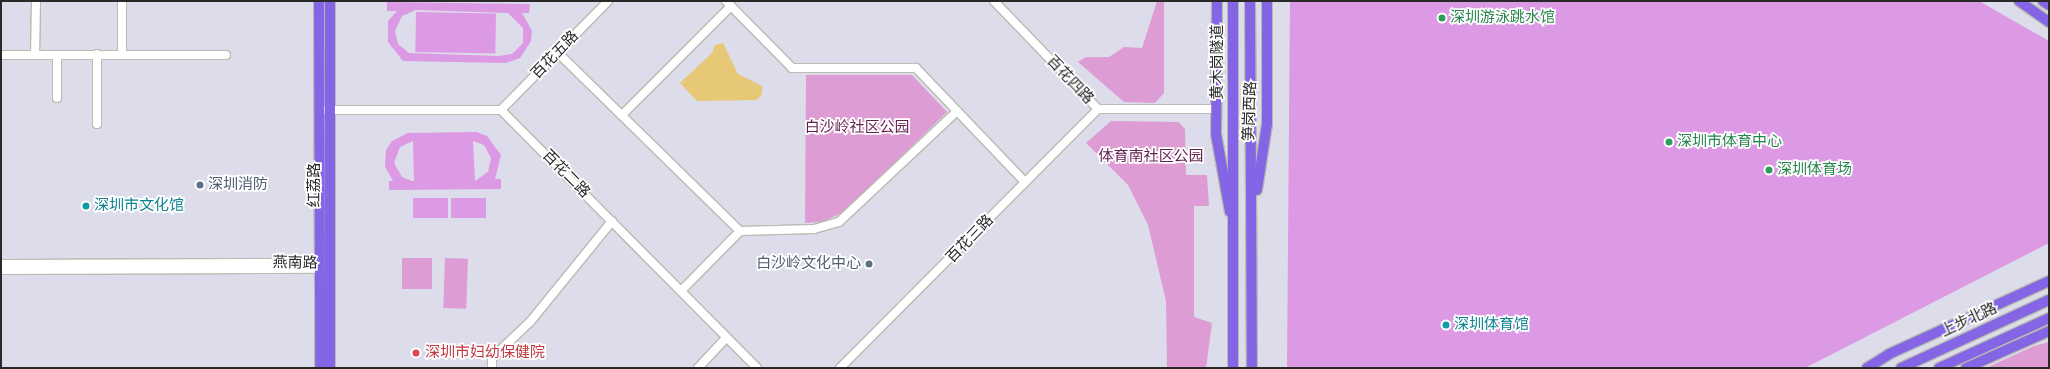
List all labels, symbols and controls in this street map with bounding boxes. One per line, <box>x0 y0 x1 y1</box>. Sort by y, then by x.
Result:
place label: 深圳游泳跳水馆 <box>1450 9 1555 27</box>
marker: 深圳游泳跳水馆 <box>1437 13 1447 23</box>
street label: 黄木岗隧道 <box>1209 25 1227 99</box>
street label: 百花五路 <box>528 27 582 83</box>
street label: 百花四路 <box>1043 52 1097 108</box>
street label: 笋岗西路 <box>1240 81 1260 141</box>
park label: 白沙岭社区公园 <box>805 119 909 137</box>
place label: 深圳市体育中心 <box>1677 133 1782 151</box>
marker: 深圳市体育中心 <box>1664 137 1674 147</box>
street label: 百花二路 <box>538 146 594 202</box>
park label: 体育南社区公园 <box>1099 148 1203 166</box>
place label: 深圳体育场 <box>1777 161 1852 179</box>
street label: 红荔路 <box>306 163 324 207</box>
marker: 深圳体育场 <box>1764 165 1774 175</box>
place label: 深圳消防 <box>208 176 268 194</box>
marker: 深圳消防 <box>195 180 205 190</box>
place label: 深圳市文化馆 <box>94 197 184 215</box>
marker: 深圳市文化馆 <box>81 201 91 211</box>
street label: 百花三路 <box>943 211 997 267</box>
street label: 燕南路 <box>272 254 318 272</box>
place label: 白沙岭文化中心 <box>756 255 861 273</box>
marker: 白沙岭文化中心 <box>864 259 874 269</box>
street label: 上步北路 <box>1938 299 2000 341</box>
place label: 深圳体育馆 <box>1454 316 1529 334</box>
marker: 深圳体育馆 <box>1441 320 1451 330</box>
place label: 深圳市妇幼保健院 <box>425 344 545 362</box>
marker: 深圳市妇幼保健院 <box>410 347 422 359</box>

